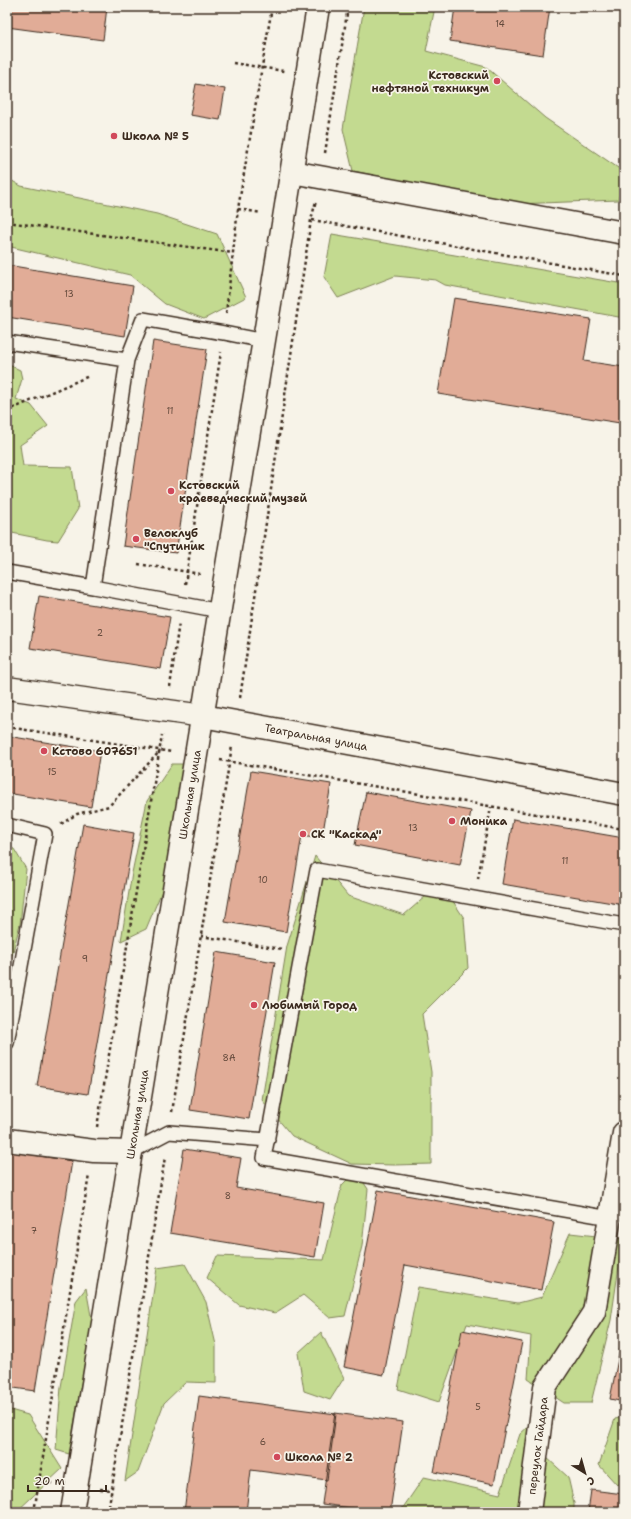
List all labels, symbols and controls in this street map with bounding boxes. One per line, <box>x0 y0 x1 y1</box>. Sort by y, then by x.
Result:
house number: 14 <box>495 18 505 30</box>
place label: Кстовский нефтяной техникум <box>372 68 489 96</box>
marker: Кстовский нефтяной техникум <box>492 76 502 86</box>
place label: Школа № 5 <box>122 129 189 144</box>
marker: Школа № 5 <box>109 131 119 141</box>
house number: 13 <box>64 288 74 300</box>
house number: 11 <box>166 405 174 417</box>
place label: Кстовский краеведческий музей <box>179 478 308 506</box>
marker: Кстовский краеведческий музей <box>166 486 176 496</box>
place label: Велоклуб "Спутиник <box>144 526 205 554</box>
marker: Велоклуб "Спутиник <box>131 534 141 544</box>
house number: 2 <box>97 627 103 639</box>
street label: Театральная улица <box>263 721 369 754</box>
place label: Кстово 607651 <box>52 744 138 759</box>
marker: Кстово 607651 <box>39 746 49 756</box>
street label: Школьная улица <box>175 749 205 841</box>
house number: 15 <box>47 766 57 778</box>
place label: Моника <box>460 814 508 829</box>
marker: Моника <box>447 816 457 826</box>
house number: 13 <box>408 822 418 834</box>
place label: СК "Каскад" <box>311 827 382 842</box>
marker: СК "Каскад" <box>298 829 308 839</box>
house number: 11 <box>561 855 569 867</box>
house number: 10 <box>258 874 268 886</box>
house number: 9 <box>82 953 88 965</box>
place label: Любимый Город <box>262 998 357 1013</box>
marker: Любимый Город <box>249 1000 259 1010</box>
house number: 8А <box>223 1052 236 1064</box>
street label: Школьная улица <box>123 1068 152 1160</box>
house number: 8 <box>225 1190 231 1202</box>
house number: 7 <box>31 1225 37 1237</box>
street label: переулок Гайдара <box>524 1396 552 1495</box>
house number: 5 <box>475 1401 481 1413</box>
house number: 6 <box>260 1436 266 1448</box>
place label: Школа № 2 <box>285 1450 353 1465</box>
marker: Школа № 2 <box>272 1452 282 1462</box>
north arrow <box>565 1453 605 1493</box>
scale bar <box>28 1467 106 1493</box>
text: 20 m <box>34 1473 65 1489</box>
text: С <box>583 1473 598 1489</box>

